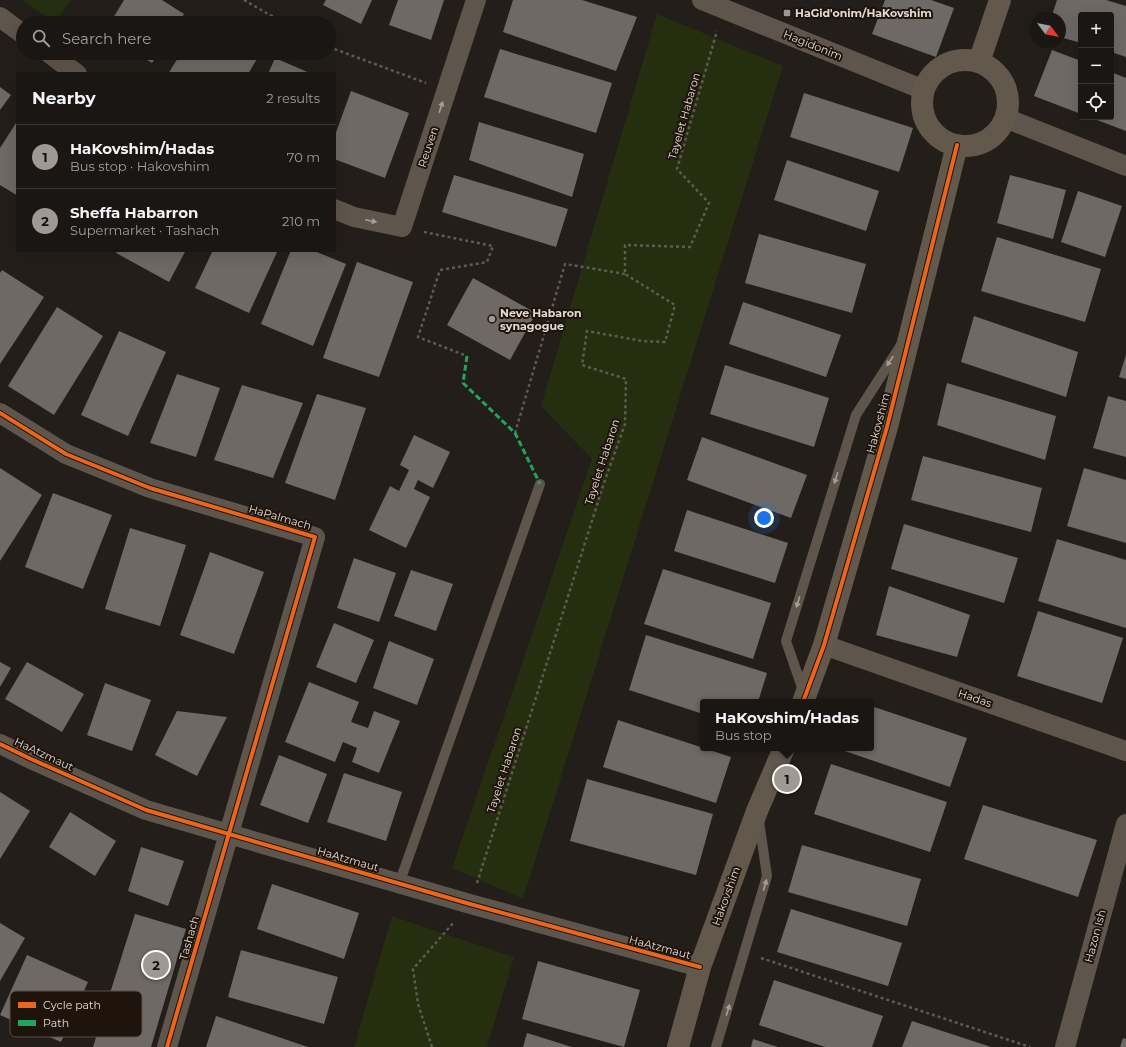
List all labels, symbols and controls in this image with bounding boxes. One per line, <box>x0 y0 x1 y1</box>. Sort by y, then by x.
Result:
place label: HaGid'onim/HaKovshim <box>795 6 932 20</box>
marker: HaGid'onim/HaKovshim <box>782 8 792 18</box>
north arrow <box>1030 12 1066 48</box>
map controls <box>1078 12 1114 120</box>
button: + <box>1078 12 1114 48</box>
search box <box>16 16 336 60</box>
icon: search <box>30 27 52 49</box>
street label: Hagidonim <box>781 27 845 63</box>
text: Search here <box>62 29 151 48</box>
button: − <box>1078 48 1114 84</box>
street label: Tayelet Habaron <box>665 71 703 161</box>
button: locate <box>1078 84 1114 120</box>
text: Nearby <box>32 88 96 108</box>
text: 2 results <box>266 90 320 106</box>
one-way arrow <box>438 101 444 113</box>
street label: Reuven <box>415 125 441 169</box>
text: HaKovshim/Hadas <box>70 139 214 158</box>
text: 1 <box>42 149 48 165</box>
text: 70 m <box>287 149 320 165</box>
text: Bus stop · Hakovshim <box>70 158 210 174</box>
text: Sheffa Habarron <box>70 203 198 222</box>
text: 2 <box>41 213 49 229</box>
text: 210 m <box>282 213 320 229</box>
one-way arrow <box>365 218 377 224</box>
text: Supermarket · Tashach <box>70 222 219 238</box>
place label: Neve Habaron synagogue <box>500 306 582 333</box>
marker: Neve Habaron synagogue <box>487 314 497 324</box>
one-way arrow <box>886 356 894 366</box>
street label: Hakovshim <box>863 391 893 455</box>
street label: Tayelet Habaron <box>581 417 623 507</box>
one-way arrow <box>833 472 839 484</box>
street label: HaPalmach <box>247 501 313 533</box>
your location <box>754 508 774 528</box>
one-way arrow <box>795 597 801 609</box>
street label: Hadas <box>956 686 994 710</box>
popup <box>700 699 874 751</box>
text: HaKovshim/Hadas <box>715 708 859 727</box>
street label: Tayelet Habaron <box>483 725 525 815</box>
text: Bus stop <box>715 727 772 743</box>
street label: HaAtzmaut <box>12 734 76 774</box>
pin: 1 <box>774 764 800 794</box>
street label: HaAtzmaut <box>316 844 381 875</box>
street label: Hakovshim <box>709 865 743 927</box>
one-way arrow <box>762 879 768 891</box>
street label: Hazon Ish <box>1081 908 1109 964</box>
street label: Tashach <box>176 914 202 962</box>
street label: HaAtzmaut <box>628 932 693 962</box>
pin: 2 <box>143 950 169 980</box>
legend <box>10 991 142 1037</box>
text: Cycle path <box>43 998 101 1012</box>
one-way arrow <box>725 1003 731 1015</box>
text: Path <box>43 1016 69 1030</box>

